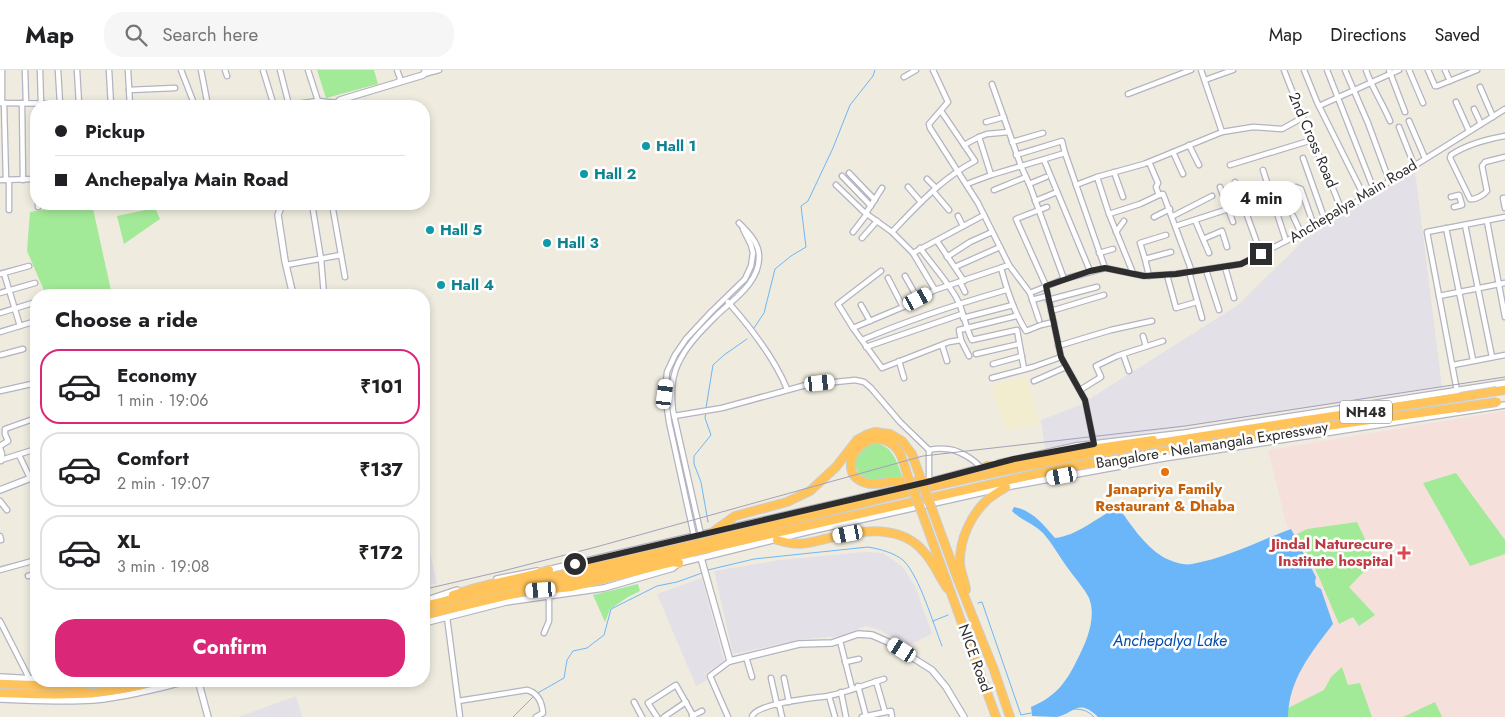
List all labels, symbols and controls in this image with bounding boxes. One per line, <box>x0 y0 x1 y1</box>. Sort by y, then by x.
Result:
search box <box>104 12 454 57</box>
text: Map <box>25 17 74 52</box>
icon: search <box>122 21 150 49</box>
text: Search here <box>162 21 258 48</box>
text: Map <box>1269 22 1302 48</box>
text: Directions <box>1330 22 1406 48</box>
text: Saved <box>1434 22 1480 48</box>
street label: 2nd Cross Road <box>1283 89 1343 191</box>
text: Pickup <box>85 118 145 145</box>
place label: Hall 1 <box>656 135 696 157</box>
marker: Hall 1 <box>640 140 652 152</box>
street label: Anchepalya Main Road <box>1285 154 1421 248</box>
place label: Hall 2 <box>594 163 636 185</box>
text: Anchepalya Main Road <box>85 166 288 193</box>
marker: Hall 2 <box>578 168 590 180</box>
callout: 4 min <box>1220 181 1302 216</box>
text: 4 min <box>1240 187 1282 210</box>
place label: Hall 5 <box>440 219 482 241</box>
marker: Hall 5 <box>424 224 436 236</box>
place label: Hall 3 <box>557 232 599 254</box>
marker: Hall 3 <box>541 237 553 249</box>
route end <box>1250 243 1272 265</box>
place label: Hall 4 <box>451 274 494 296</box>
marker: Hall 4 <box>435 279 447 291</box>
car <box>901 285 934 313</box>
text: Choose a ride <box>55 303 198 335</box>
text: Economy <box>117 362 197 389</box>
icon: car <box>57 364 102 409</box>
text: ₹101 <box>360 373 403 400</box>
car <box>804 374 835 392</box>
car <box>655 378 674 410</box>
text: 1 min · 19:06 <box>117 389 208 412</box>
road number: NH48 <box>1340 401 1392 424</box>
street label: Bangalore - Nelamangala Expressway <box>1094 416 1330 474</box>
text: Comfort <box>117 445 189 472</box>
icon: car <box>57 447 102 492</box>
text: ₹137 <box>359 456 403 483</box>
car <box>1045 466 1078 486</box>
marker: Janapriya Family Restaurant & Dhaba <box>1159 466 1171 478</box>
text: 2 min · 19:07 <box>117 472 210 495</box>
place label: Janapriya Family Restaurant & Dhaba <box>1095 478 1235 517</box>
car <box>831 524 864 544</box>
text: XL <box>117 528 140 555</box>
icon: car <box>57 530 102 575</box>
place label: Jindal Naturecure Institute hospital <box>1268 533 1393 572</box>
text: ₹172 <box>359 539 403 566</box>
marker: Jindal Naturecure Institute hospital <box>1397 546 1411 560</box>
route start <box>564 553 586 575</box>
text: 3 min · 19:08 <box>117 555 210 578</box>
car <box>525 581 556 599</box>
button: Confirm <box>55 619 405 677</box>
street label: NICE Road <box>953 621 997 695</box>
water label: Anchepalya Lake <box>1112 629 1227 652</box>
car <box>885 636 918 664</box>

